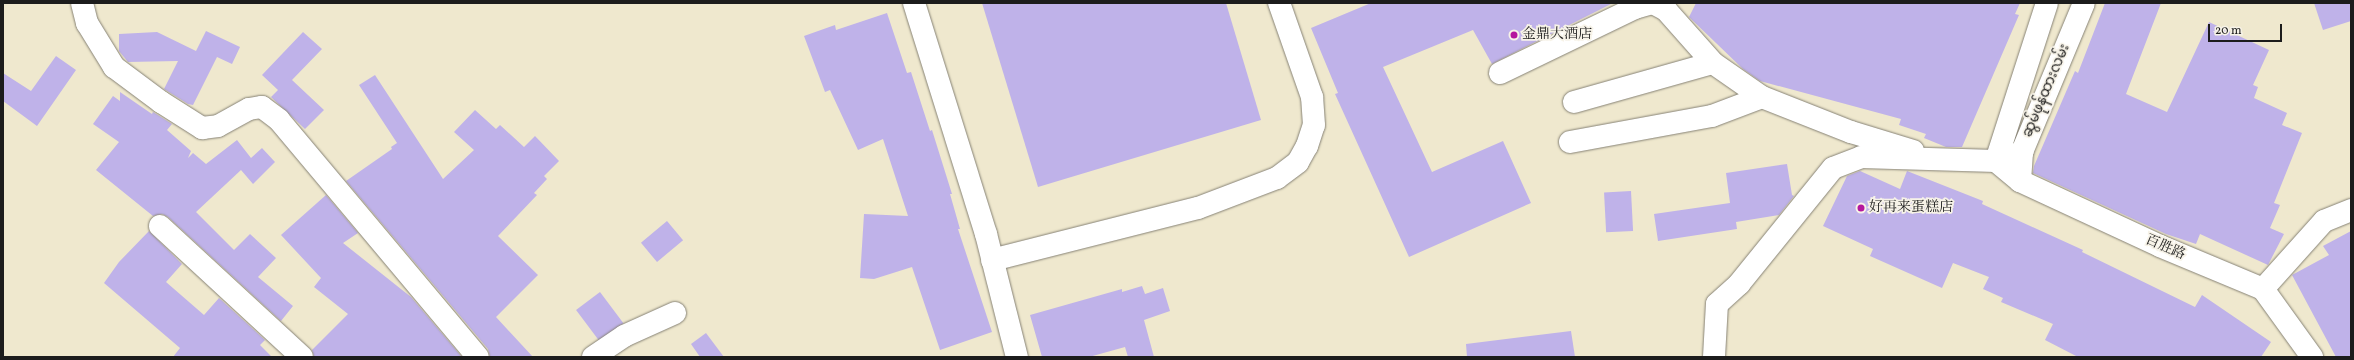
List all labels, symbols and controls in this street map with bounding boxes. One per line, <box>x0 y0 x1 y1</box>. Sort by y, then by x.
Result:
scale bar <box>2210 16 2284 42</box>
text: 20 m <box>2215 23 2242 39</box>
place label: 金鼎大酒店 <box>1522 27 1592 43</box>
marker: 金鼎大酒店 <box>1509 30 1519 40</box>
street label: ဆွမ်ဖုန်ထားလမ်း <box>2020 42 2074 140</box>
place label: 好再来蛋糕店 <box>1869 200 1953 216</box>
marker: 好再来蛋糕店 <box>1856 203 1866 213</box>
street label: 百胜路 <box>2142 232 2188 264</box>

